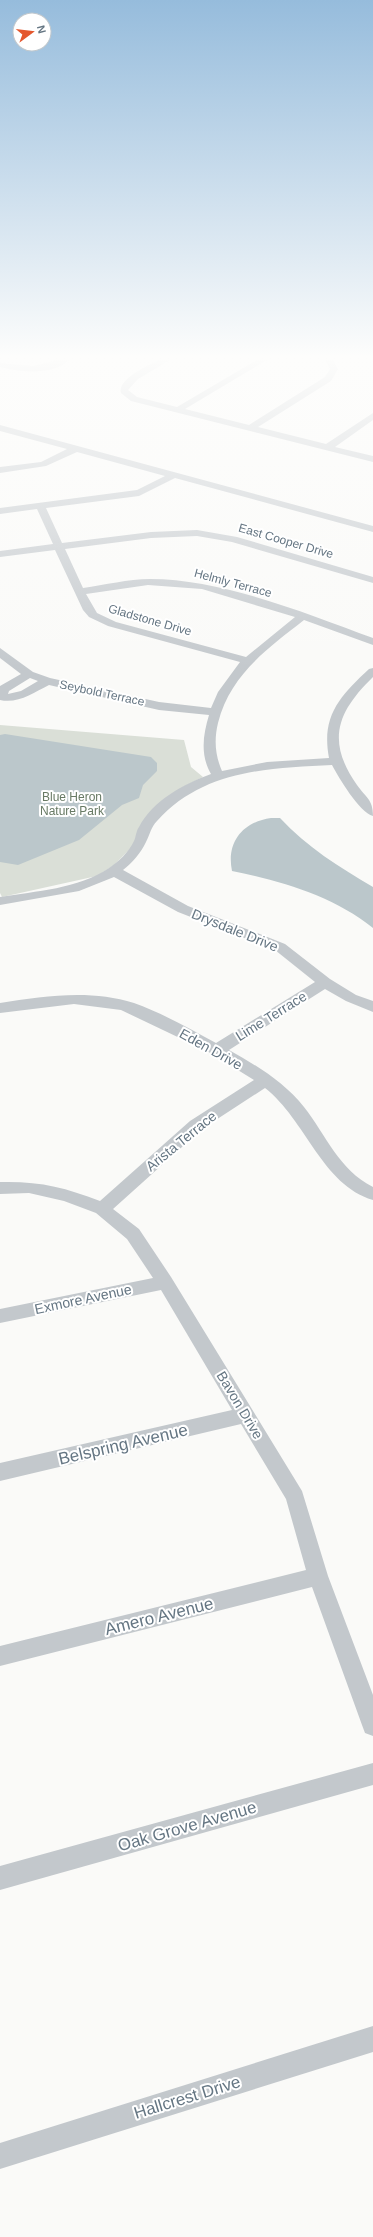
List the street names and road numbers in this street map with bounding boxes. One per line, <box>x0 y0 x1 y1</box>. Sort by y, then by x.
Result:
street label: East Cooper Drive <box>237 521 335 561</box>
street label: Helmly Terrace <box>193 566 274 600</box>
street label: Gladstone Drive <box>107 601 194 639</box>
street label: Seybold Terrace <box>58 677 146 709</box>
street label: Drysdale Drive <box>189 905 281 955</box>
street label: Lime Terrace <box>233 988 310 1044</box>
street label: Eden Drive <box>177 1025 245 1073</box>
street label: Arista Terrace <box>143 1108 220 1174</box>
street label: Exmore Avenue <box>33 1281 133 1317</box>
street label: Bavon Drive <box>214 1368 267 1442</box>
street label: Belspring Avenue <box>57 1420 190 1469</box>
street label: Amero Avenue <box>103 1594 215 1639</box>
street label: Oak Grove Avenue <box>116 1798 259 1855</box>
street label: Hallcrest Drive <box>132 2072 243 2123</box>

